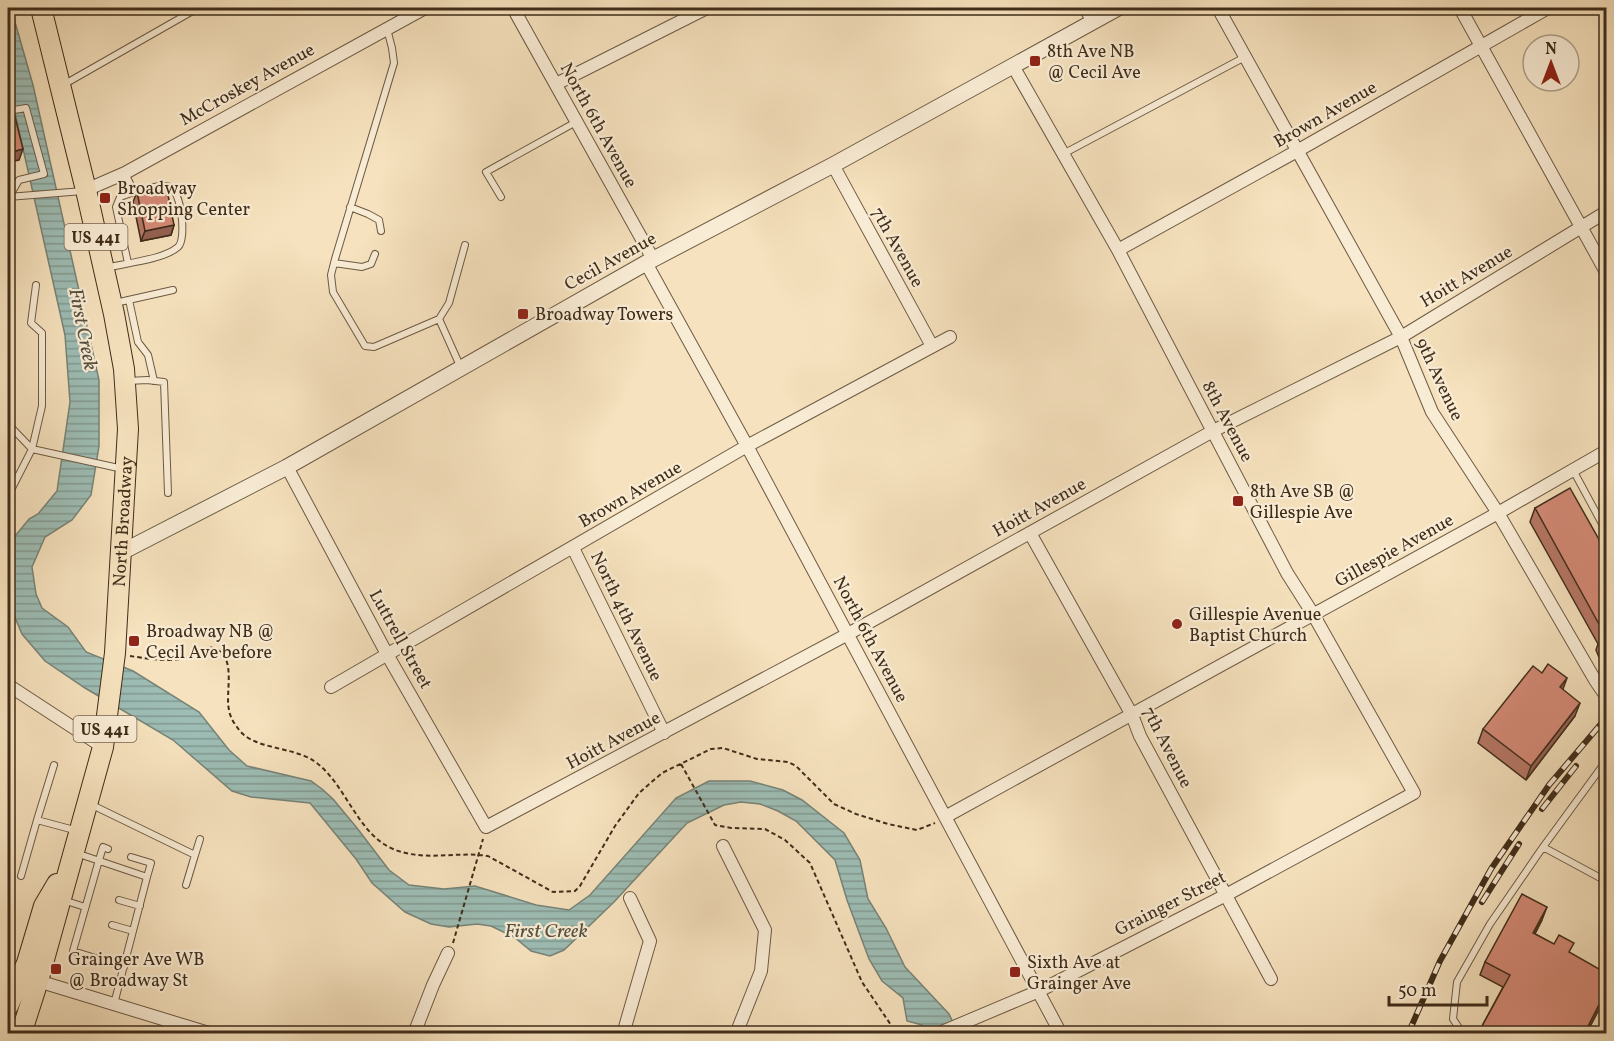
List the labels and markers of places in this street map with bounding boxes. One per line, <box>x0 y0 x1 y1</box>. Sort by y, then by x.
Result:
place label: 8th Ave NB @ Cecil Ave <box>1047 40 1141 86</box>
marker: 8th Ave NB @ Cecil Ave <box>1028 54 1042 68</box>
place label: Broadway Shopping Center <box>117 177 251 223</box>
marker: Broadway Shopping Center <box>98 191 112 205</box>
place label: Broadway Towers <box>535 303 673 328</box>
marker: Broadway Towers <box>516 307 530 321</box>
place label: 8th Ave SB @ Gillespie Ave <box>1250 480 1356 526</box>
marker: 8th Ave SB @ Gillespie Ave <box>1231 494 1245 508</box>
place label: Gillespie Avenue Baptist Church <box>1189 603 1321 649</box>
marker: Gillespie Avenue Baptist Church <box>1170 617 1184 631</box>
place label: Broadway NB @ Cecil Ave before <box>146 620 275 666</box>
marker: Broadway NB @ Cecil Ave before <box>127 634 141 648</box>
place label: Grainger Ave WB @ Broadway St <box>68 948 204 994</box>
place label: Sixth Ave at Grainger Ave <box>1027 951 1131 997</box>
marker: Grainger Ave WB @ Broadway St <box>49 962 63 976</box>
marker: Sixth Ave at Grainger Ave <box>1008 965 1022 979</box>

